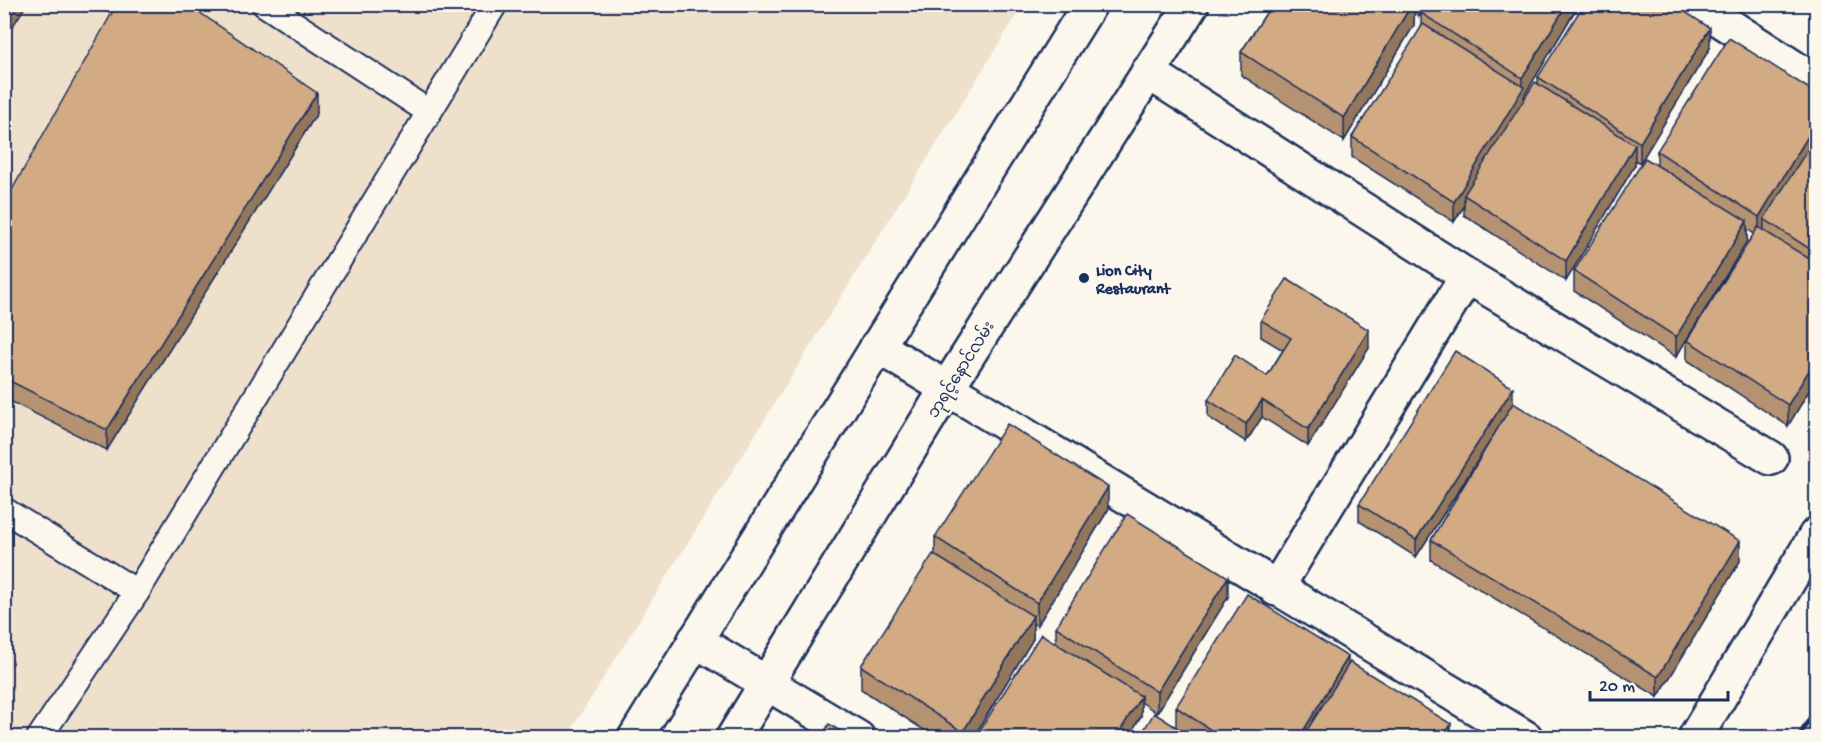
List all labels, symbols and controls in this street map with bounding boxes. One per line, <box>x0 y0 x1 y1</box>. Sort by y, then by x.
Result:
place label: Lion City Restaurant <box>1095 263 1172 300</box>
marker: Lion City Restaurant <box>1077 271 1091 285</box>
street label: ဘုရင့်နောင်လမ်း <box>921 316 1002 424</box>
scale bar <box>1590 664 1728 702</box>
text: 20 m <box>1599 677 1635 698</box>

